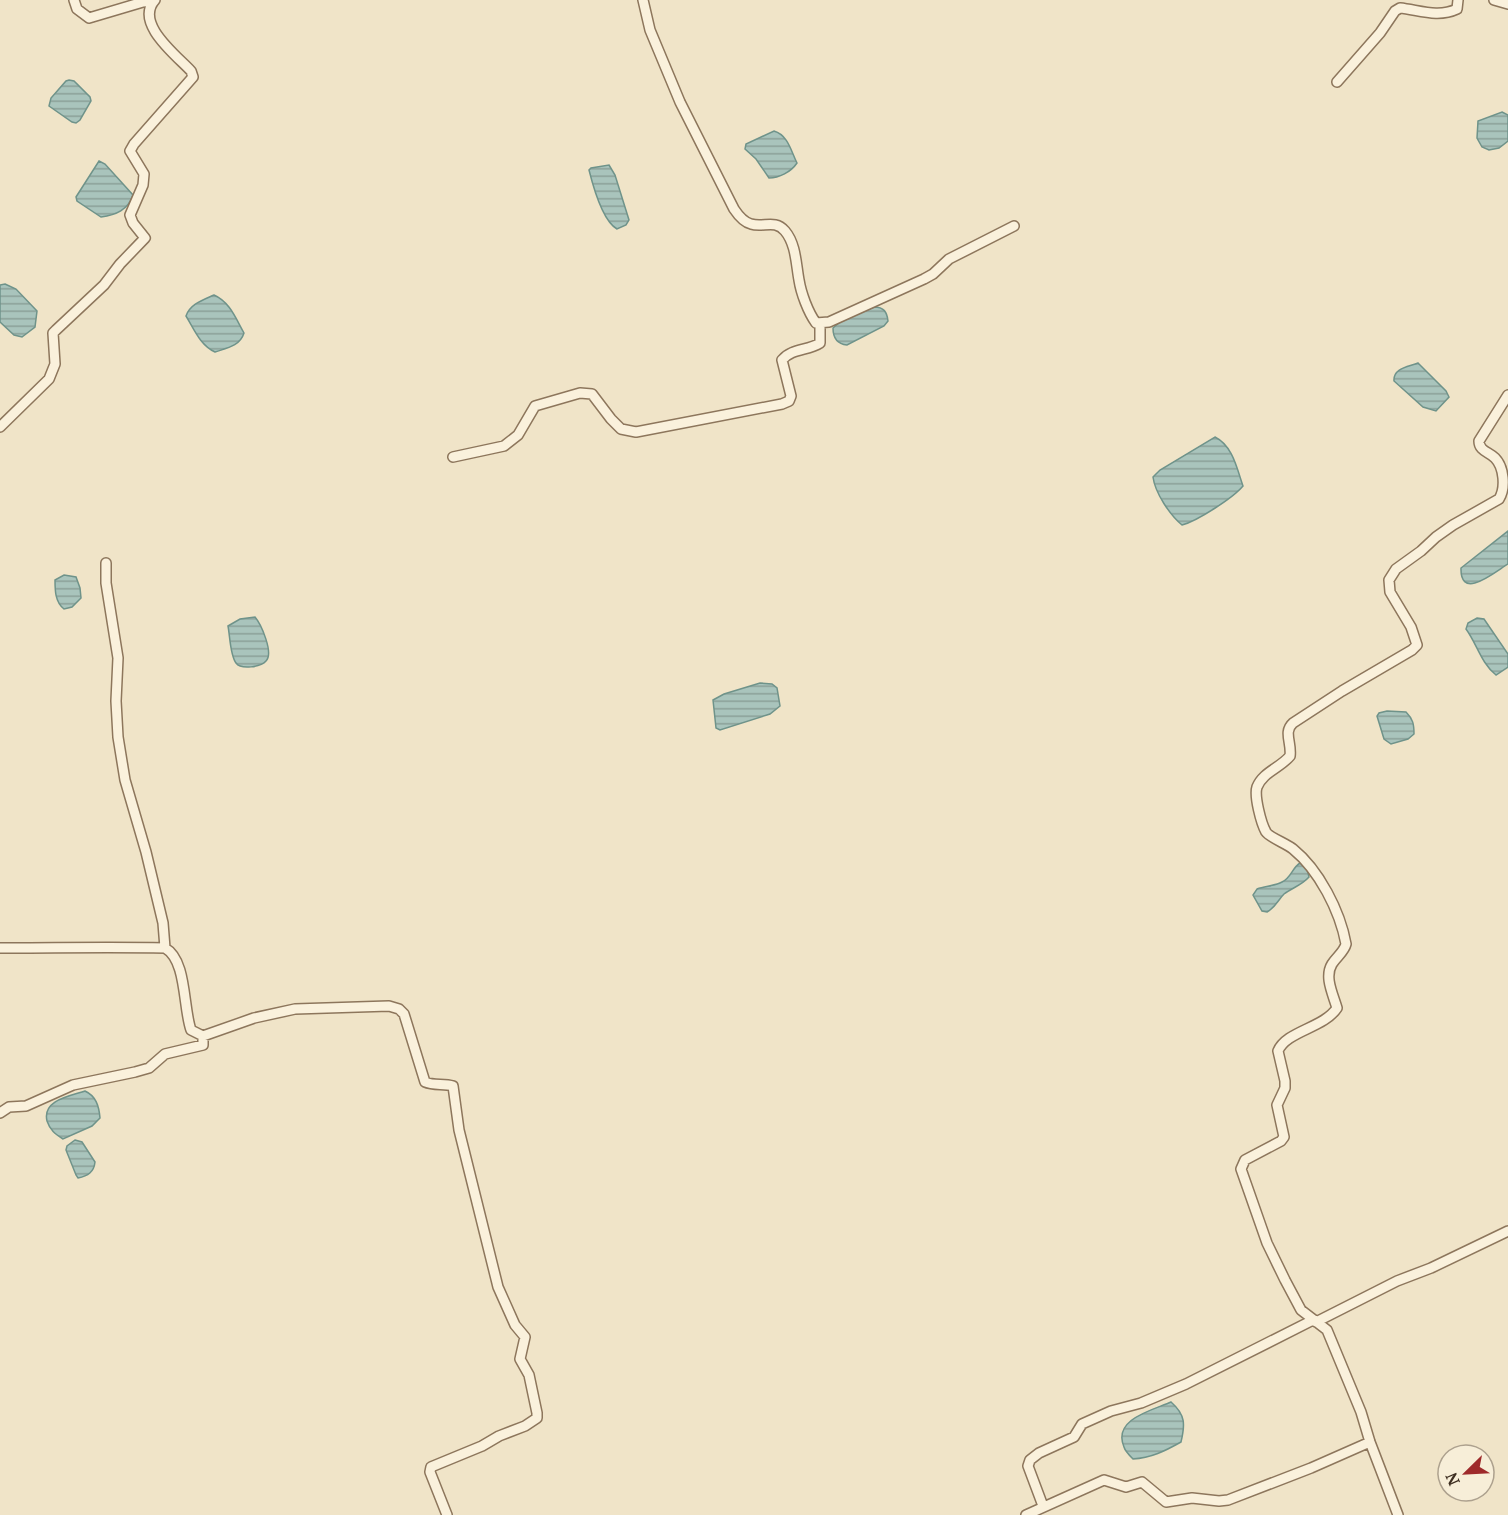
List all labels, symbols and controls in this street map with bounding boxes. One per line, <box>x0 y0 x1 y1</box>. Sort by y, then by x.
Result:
north arrow <box>1436 1443 1496 1503</box>
text: N <box>1440 1469 1465 1489</box>

